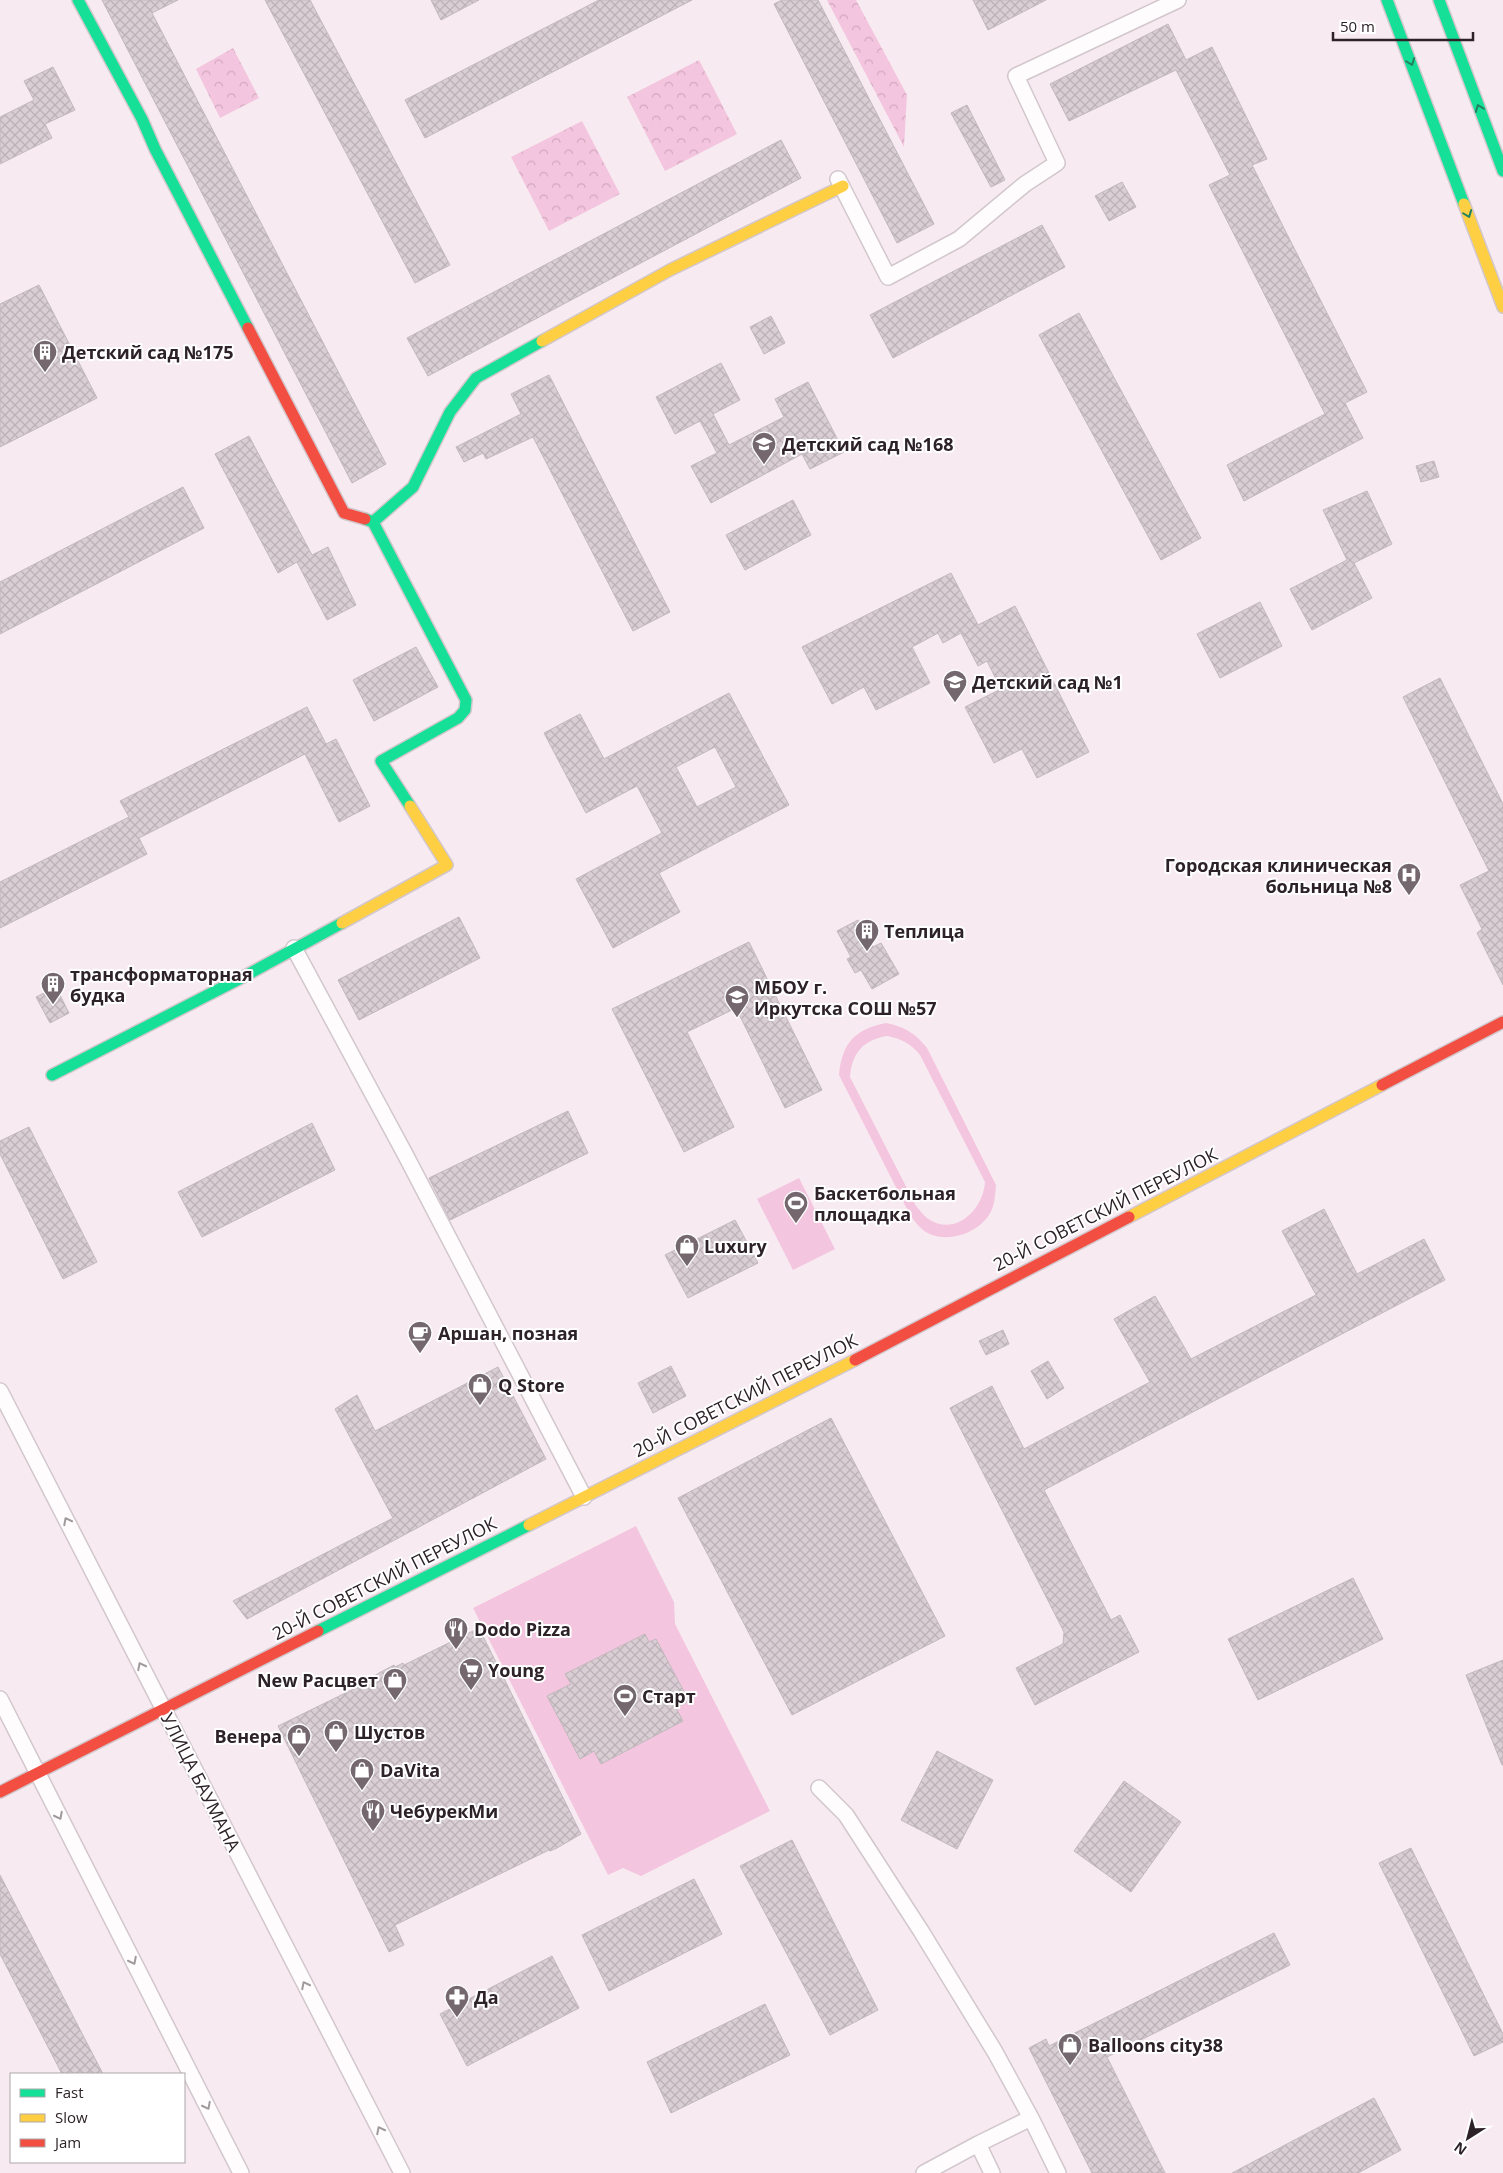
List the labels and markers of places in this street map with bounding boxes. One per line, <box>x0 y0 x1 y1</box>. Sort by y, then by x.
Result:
building icon: Детский сад №175 <box>32 339 58 373</box>
place label: Детский сад №175 <box>62 340 233 364</box>
school or university icon: Детский сад №168 <box>751 431 777 465</box>
place label: Детский сад №168 <box>782 432 953 456</box>
school or university icon: Детский сад №1 <box>942 669 968 703</box>
place label: Детский сад №1 <box>972 670 1123 694</box>
place label: Городская клиническая больница №8 <box>1165 853 1392 898</box>
hospital icon: Городская клиническая больница №8 <box>1396 862 1422 896</box>
building icon: Теплица <box>854 918 880 952</box>
place label: Теплица <box>884 919 965 943</box>
place label: трансформаторная будка <box>70 962 253 1007</box>
building icon: трансформаторная будка <box>40 971 66 1005</box>
place label: МБОУ г. Иркутска СОШ №57 <box>754 975 936 1020</box>
school or university icon: МБОУ г. Иркутска СОШ №57 <box>724 984 750 1018</box>
place label: Баскетбольная площадка <box>814 1181 956 1226</box>
sports icon: Баскетбольная площадка <box>783 1190 809 1224</box>
shop icon: Luxury <box>674 1233 700 1267</box>
place label: Luxury <box>704 1234 767 1258</box>
cafe icon: Аршан, позная <box>407 1320 433 1354</box>
place label: Аршан, позная <box>438 1321 578 1345</box>
shop icon: Q Store <box>467 1372 493 1406</box>
place label: Q Store <box>498 1373 565 1397</box>
restaurant icon: Dodo Pizza <box>443 1616 469 1650</box>
place label: Dodo Pizza <box>474 1617 571 1641</box>
supermarket icon: Young <box>458 1657 484 1691</box>
place label: Young <box>488 1658 544 1682</box>
shop icon: New Расцвет <box>382 1667 408 1701</box>
place label: New Расцвет <box>257 1668 378 1692</box>
sports icon: Старт <box>612 1683 638 1717</box>
place label: Старт <box>642 1684 696 1708</box>
shop icon: Шустов <box>323 1719 349 1753</box>
place label: Шустов <box>354 1720 425 1744</box>
shop icon: Венера <box>286 1723 312 1757</box>
place label: Венера <box>214 1724 282 1748</box>
shop icon: DaVita <box>349 1757 375 1791</box>
place label: DaVita <box>380 1758 440 1782</box>
restaurant icon: ЧебурекМи <box>360 1798 386 1832</box>
place label: ЧебурекМи <box>390 1799 498 1823</box>
pharmacy icon: Да <box>444 1984 470 2018</box>
place label: Да <box>474 1985 499 2009</box>
shop icon: Balloons city38 <box>1057 2032 1083 2066</box>
place label: Balloons city38 <box>1088 2033 1223 2057</box>

